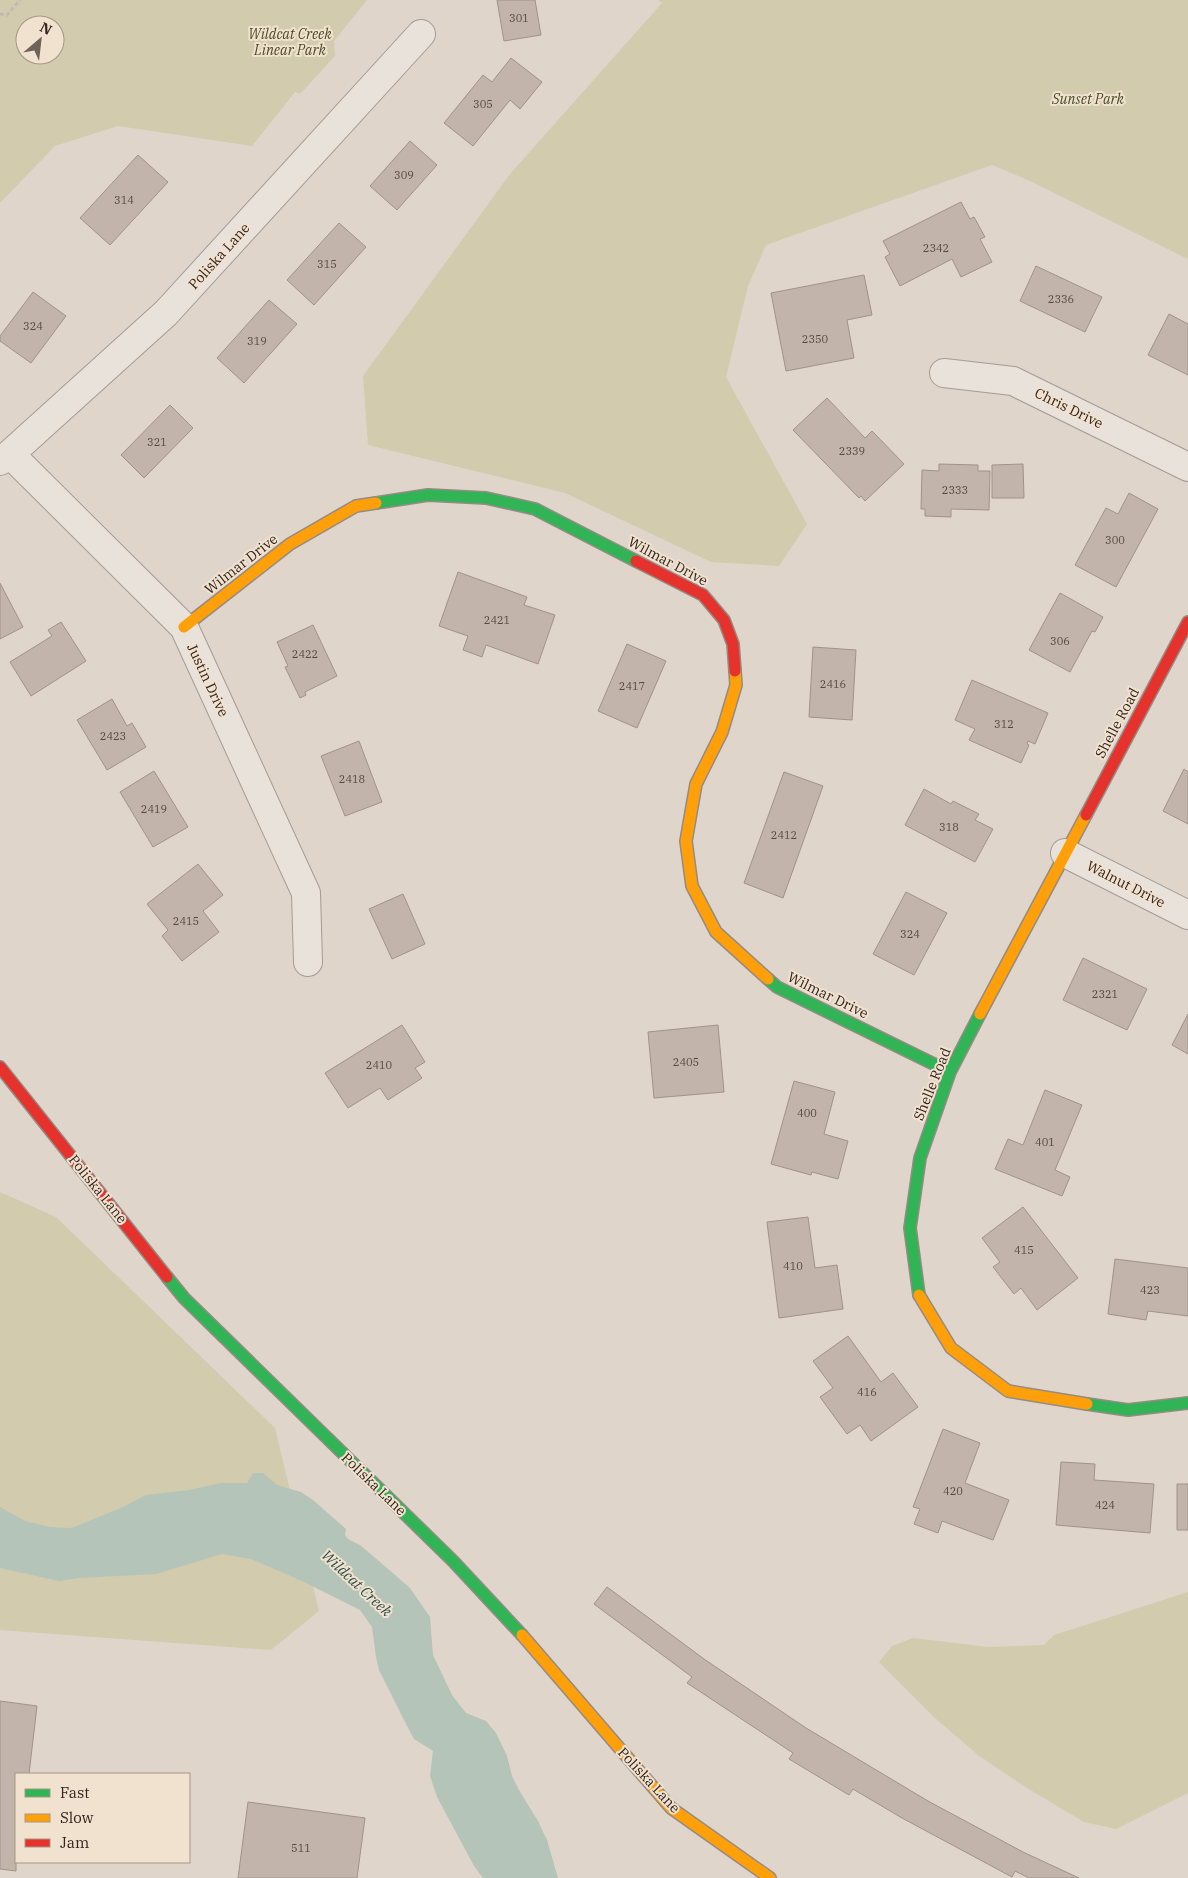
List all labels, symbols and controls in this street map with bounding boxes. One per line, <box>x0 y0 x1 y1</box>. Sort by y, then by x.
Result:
house number: 301 <box>509 11 529 25</box>
north arrow <box>15 15 65 65</box>
text: N <box>37 18 55 39</box>
park label: Wildcat Creek Linear Park <box>248 25 332 59</box>
park label: Sunset Park <box>1051 90 1125 108</box>
house number: 305 <box>473 97 493 111</box>
house number: 309 <box>394 168 414 182</box>
house number: 314 <box>114 193 134 207</box>
street label: Poliska Lane <box>184 219 254 293</box>
house number: 2342 <box>923 241 949 255</box>
house number: 315 <box>317 257 337 271</box>
house number: 2336 <box>1048 292 1074 306</box>
house number: 324 <box>23 319 43 333</box>
house number: 2350 <box>802 332 829 346</box>
house number: 319 <box>247 334 267 348</box>
street label: Chris Drive <box>1032 384 1106 432</box>
house number: 321 <box>147 435 167 449</box>
house number: 2339 <box>839 444 865 458</box>
house number: 2333 <box>942 483 968 497</box>
street label: Wilmar Drive <box>201 530 281 598</box>
street label: Wilmar Drive <box>625 532 711 590</box>
house number: 300 <box>1105 533 1125 547</box>
house number: 2421 <box>484 613 510 627</box>
house number: 306 <box>1050 634 1070 648</box>
street label: Justin Drive <box>183 641 233 719</box>
house number: 2422 <box>292 647 318 661</box>
house number: 2416 <box>820 677 846 691</box>
house number: 2417 <box>619 679 645 693</box>
street label: Shelle Road <box>1091 684 1143 761</box>
house number: 312 <box>994 717 1014 731</box>
house number: 2423 <box>100 729 126 743</box>
house number: 2418 <box>339 772 365 786</box>
house number: 2419 <box>141 802 167 816</box>
house number: 318 <box>939 820 959 834</box>
house number: 2412 <box>771 828 797 842</box>
street label: Walnut Drive <box>1084 857 1168 911</box>
house number: 2415 <box>173 914 199 928</box>
house number: 324 <box>900 927 920 941</box>
street label: Wilmar Drive <box>785 968 871 1022</box>
house number: 2321 <box>1092 987 1118 1001</box>
street label: Shelle Road <box>909 1044 955 1123</box>
house number: 2405 <box>673 1055 699 1069</box>
house number: 2410 <box>366 1058 393 1072</box>
house number: 400 <box>797 1106 817 1120</box>
house number: 401 <box>1035 1135 1055 1149</box>
street label: Poliska Lane <box>65 1151 131 1227</box>
house number: 415 <box>1014 1243 1034 1257</box>
house number: 410 <box>783 1259 803 1273</box>
house number: 423 <box>1140 1283 1160 1297</box>
house number: 416 <box>857 1385 877 1399</box>
street label: Poliska Lane <box>338 1449 410 1519</box>
house number: 420 <box>943 1484 963 1498</box>
house number: 424 <box>1095 1498 1115 1512</box>
water label: Wildcat Creek <box>318 1546 396 1621</box>
street label: Poliska Lane <box>614 1743 684 1817</box>
legend <box>15 1773 190 1863</box>
text: Fast <box>60 1783 90 1802</box>
text: Slow <box>60 1808 94 1827</box>
text: Jam <box>60 1833 89 1852</box>
house number: 511 <box>291 1841 311 1855</box>

